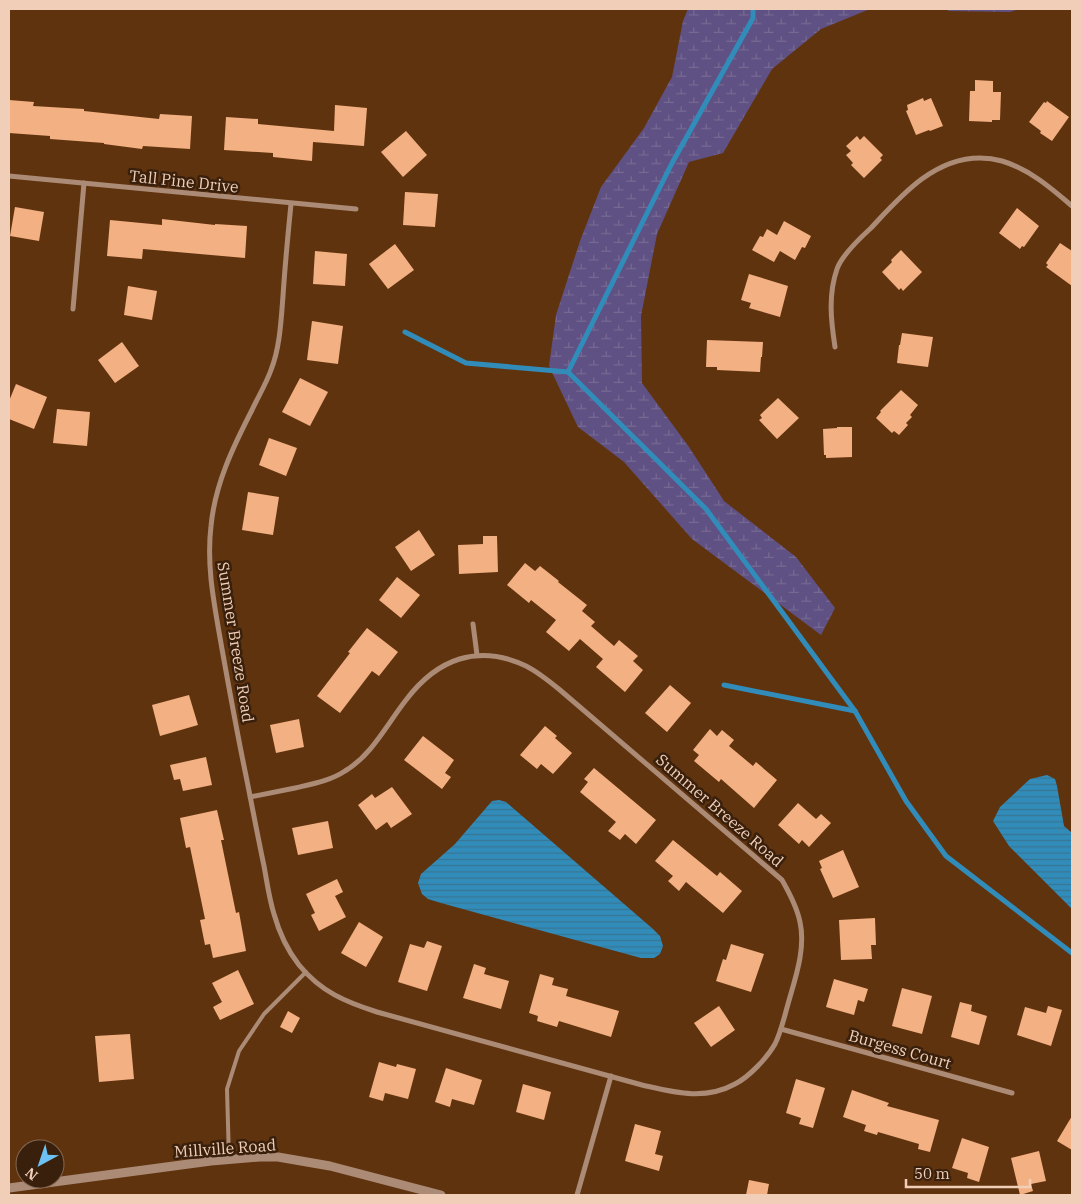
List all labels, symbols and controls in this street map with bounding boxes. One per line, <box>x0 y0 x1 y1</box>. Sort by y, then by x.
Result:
street label: Tall Pine Drive <box>128 165 240 197</box>
street label: Summer Breeze Road <box>213 560 259 724</box>
street label: Summer Breeze Road <box>652 749 788 871</box>
street label: Burgess Court <box>846 1025 954 1073</box>
street label: Millville Road <box>173 1134 277 1162</box>
north arrow <box>15 1139 65 1189</box>
scale bar <box>906 1156 1030 1188</box>
text: N <box>22 1164 42 1184</box>
text: 50 m <box>914 1164 950 1183</box>

